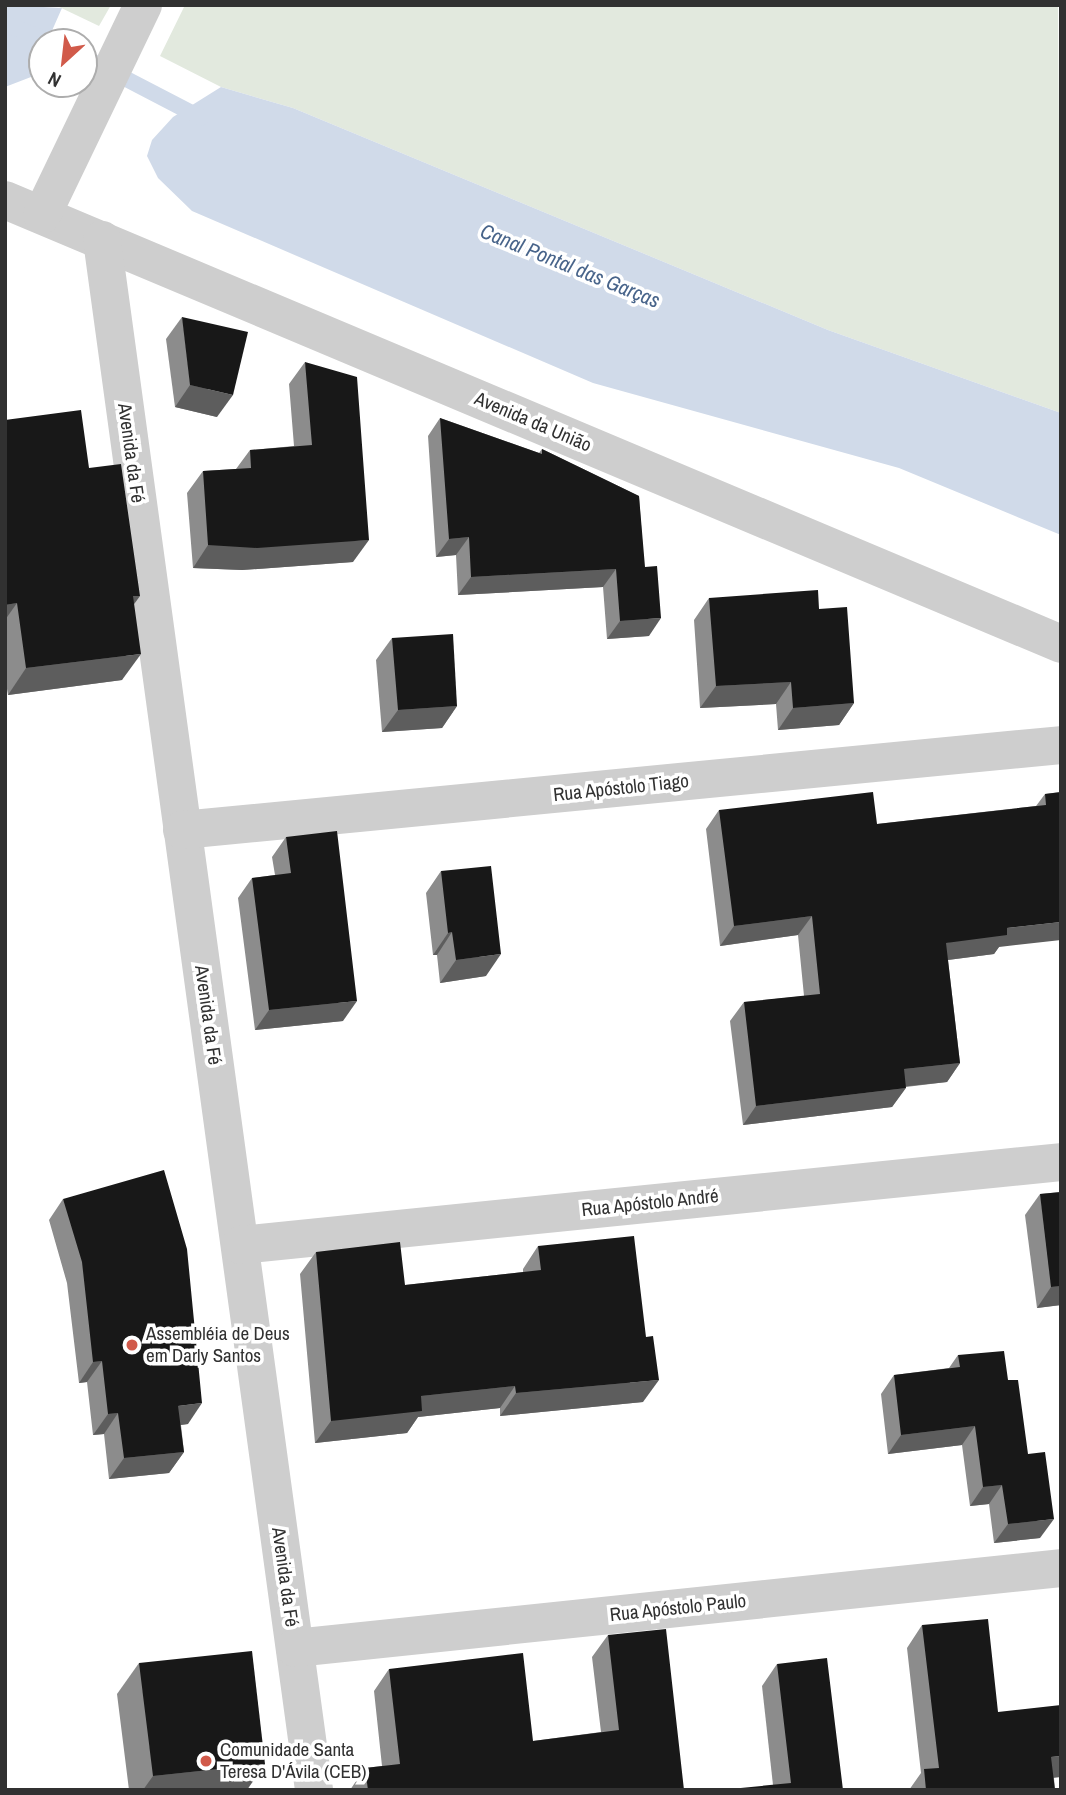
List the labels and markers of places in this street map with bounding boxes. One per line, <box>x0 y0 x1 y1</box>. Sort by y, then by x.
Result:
place label: Assembléia de Deus em Darly Santos <box>146 1323 290 1367</box>
marker: Assembléia de Deus em Darly Santos <box>124 1337 140 1353</box>
place label: Comunidade Santa Teresa D'Ávila (CEB) <box>220 1739 366 1783</box>
marker: Comunidade Santa Teresa D'Ávila (CEB) <box>198 1753 214 1769</box>

